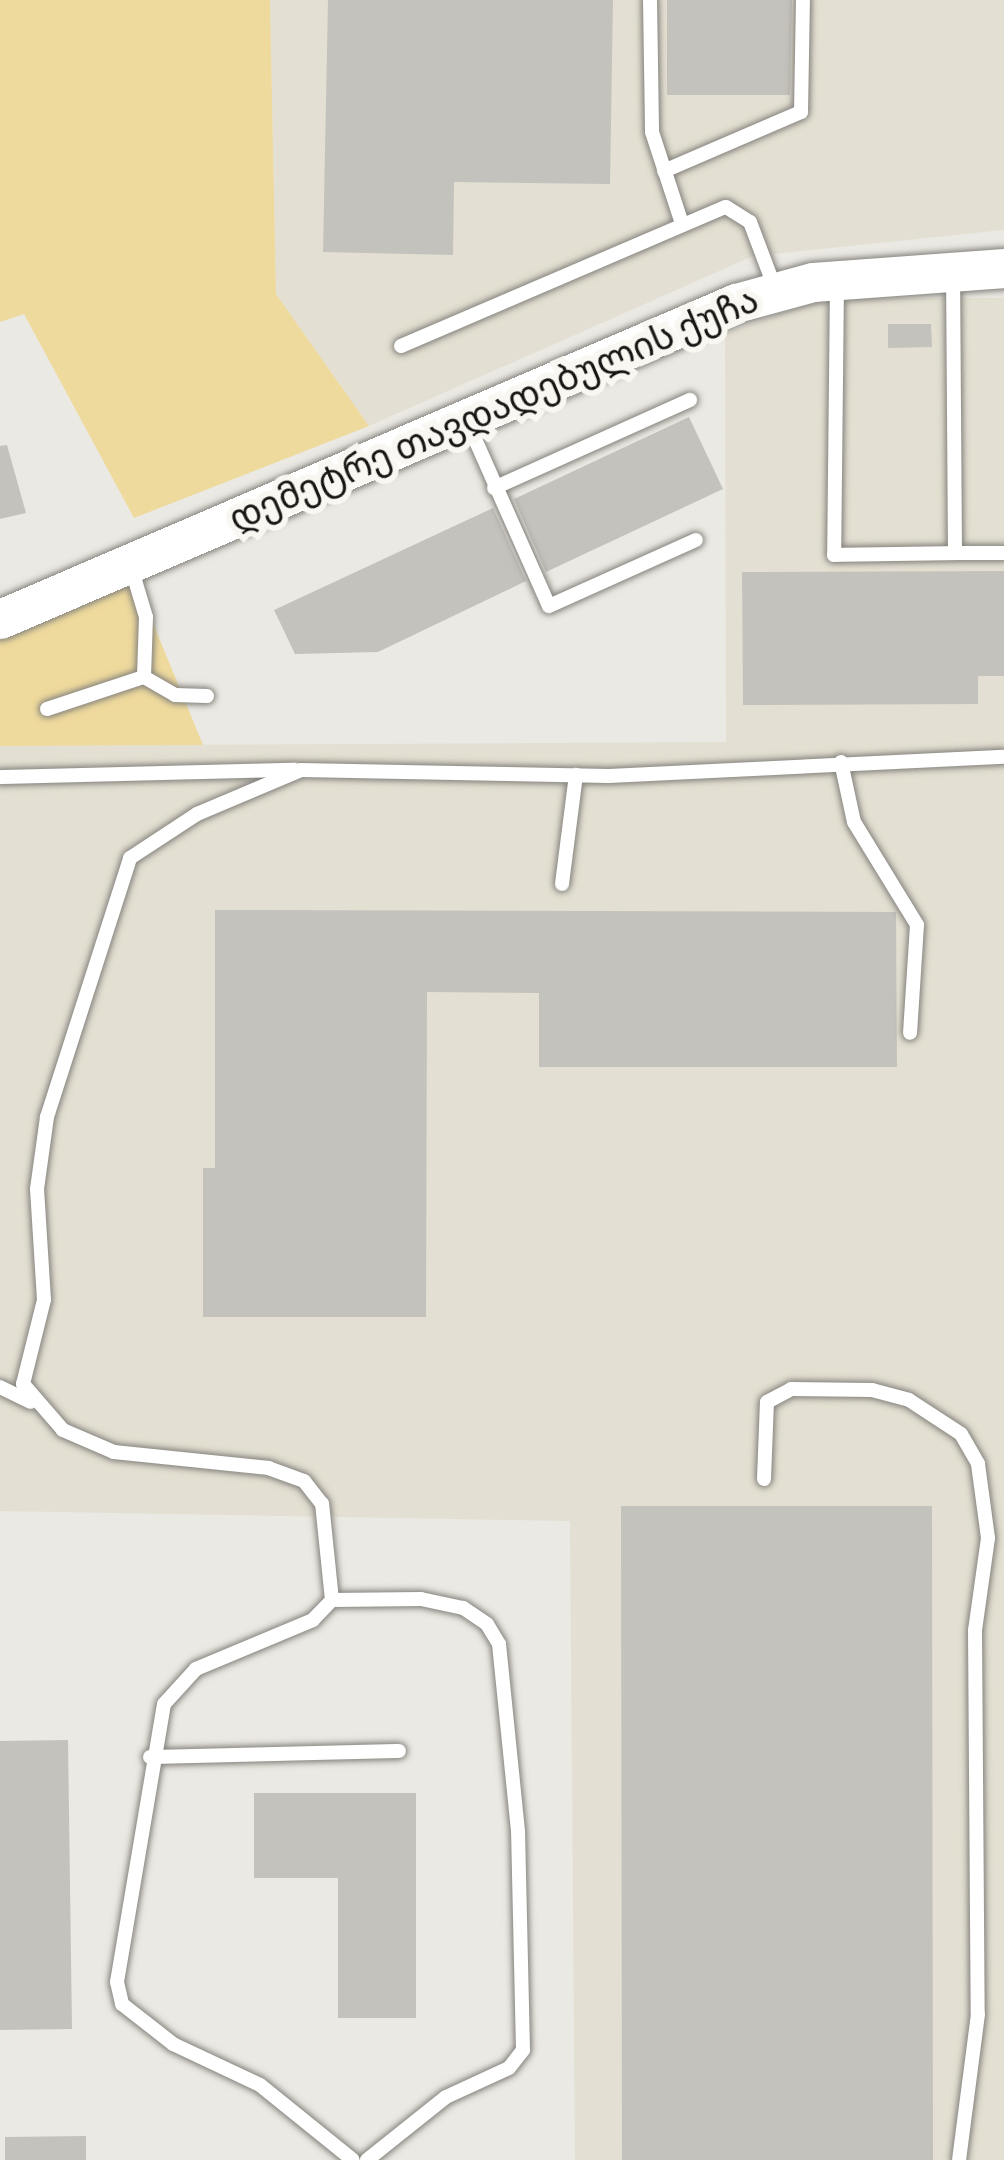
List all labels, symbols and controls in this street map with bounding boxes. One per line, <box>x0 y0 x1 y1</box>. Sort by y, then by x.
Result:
street label: დემეტრე თავდადებულის ქუჩა <box>223 279 765 541</box>

